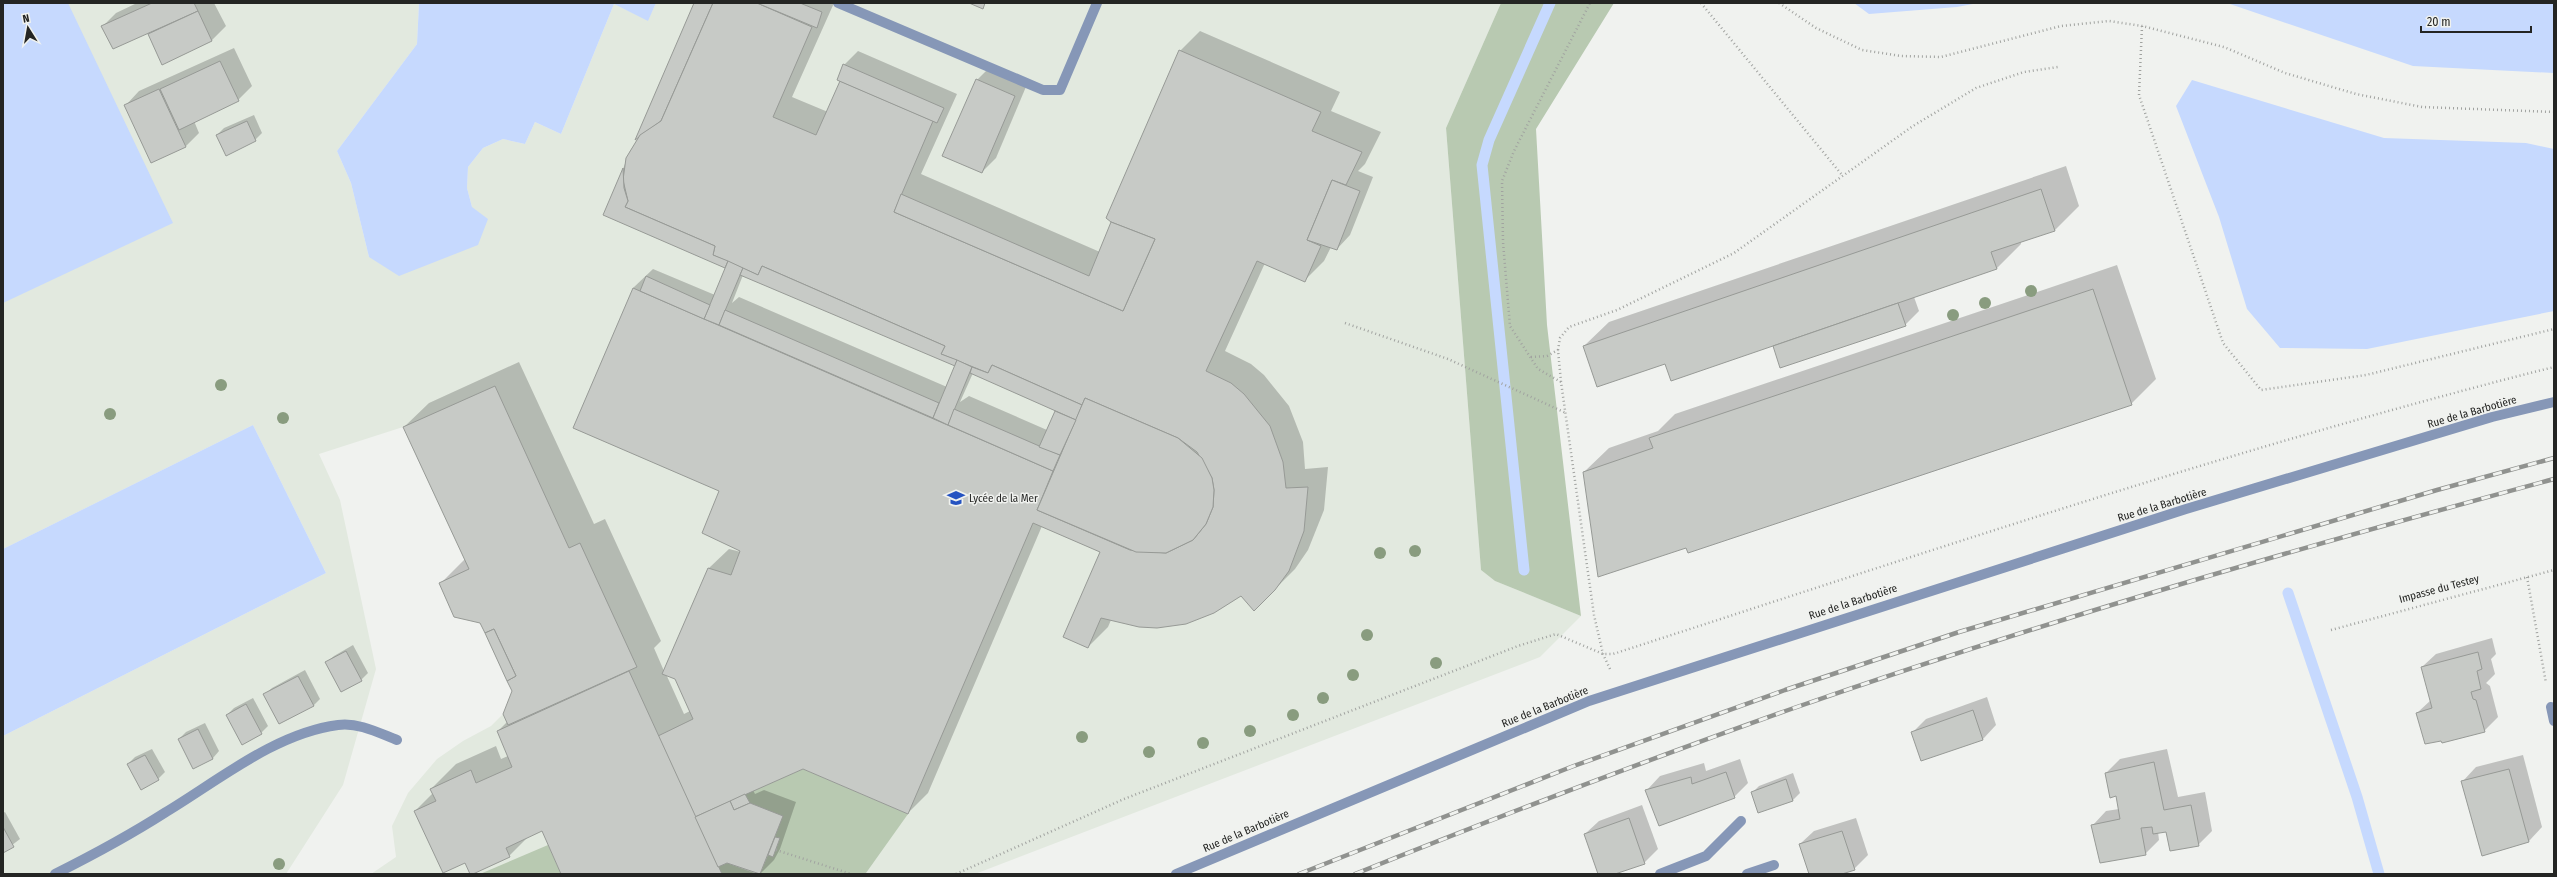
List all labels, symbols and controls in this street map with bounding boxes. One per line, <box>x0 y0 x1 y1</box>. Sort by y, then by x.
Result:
north arrow <box>8 8 48 48</box>
scale bar <box>2421 8 2531 34</box>
text: N <box>22 12 31 26</box>
text: 20 m <box>2427 15 2451 29</box>
street label: Rue de la Barbotière <box>2426 393 2518 431</box>
street label: Rue de la Barbotière <box>2116 485 2208 525</box>
school or university icon: Lycée de la Mer <box>946 488 966 508</box>
place label: Lycée de la Mer <box>969 492 1038 505</box>
street label: Impasse du Testey <box>2398 572 2481 606</box>
street label: Rue de la Barbotière <box>1807 582 1899 622</box>
street label: Rue de la Barbotière <box>1500 684 1590 730</box>
street label: Rue de la Barbotière <box>1201 807 1291 855</box>

